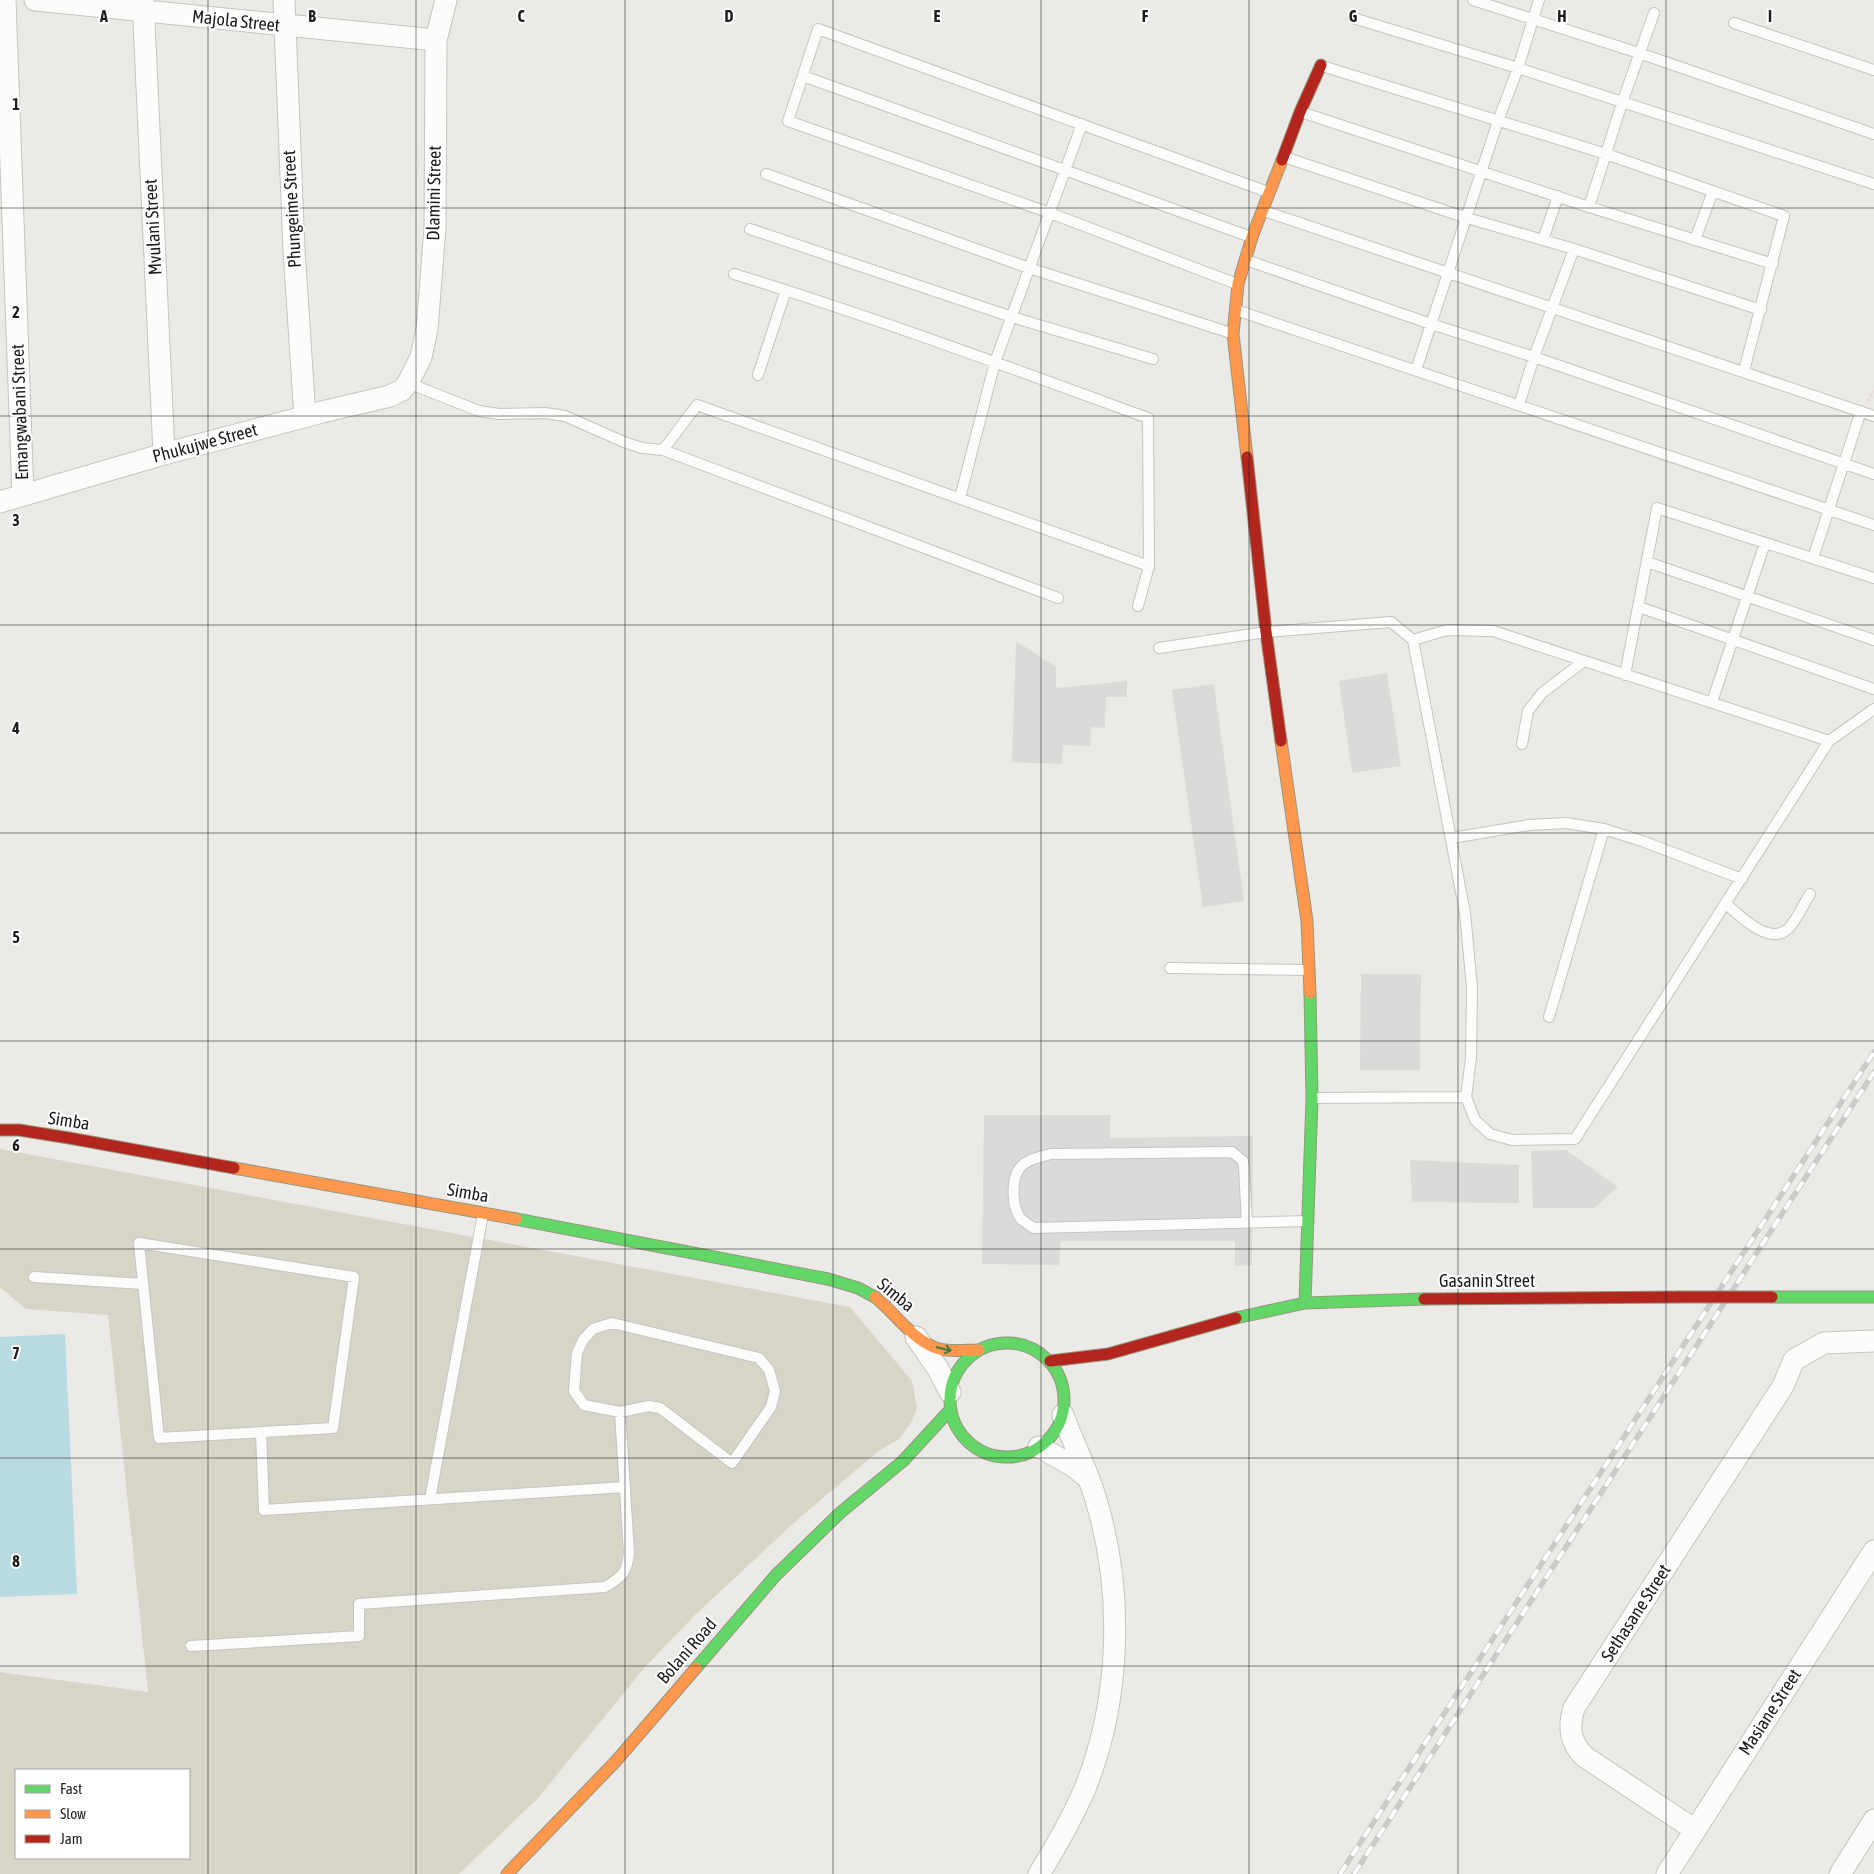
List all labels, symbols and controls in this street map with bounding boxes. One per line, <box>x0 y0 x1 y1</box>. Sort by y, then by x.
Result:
street label: Majola Street <box>191 5 281 36</box>
text: A <box>99 7 108 25</box>
text: B <box>308 7 316 25</box>
text: C <box>517 7 525 25</box>
text: D <box>725 7 734 25</box>
text: E <box>934 7 941 25</box>
text: F <box>1142 7 1149 25</box>
text: G <box>1349 7 1358 25</box>
text: H <box>1557 7 1567 25</box>
text: I <box>1768 7 1772 25</box>
text: 1 <box>12 95 20 113</box>
street label: Dlamini Street <box>422 145 445 241</box>
street label: Phungeime Street <box>278 150 305 268</box>
street label: Mvulani Street <box>139 178 166 276</box>
text: 2 <box>12 303 20 321</box>
street label: Emangwabani Street <box>7 344 32 480</box>
street label: Phukujwe Street <box>150 418 260 467</box>
text: 3 <box>12 511 20 529</box>
text: 4 <box>11 719 20 737</box>
text: 5 <box>12 928 20 946</box>
street label: Simba <box>47 1107 91 1134</box>
text: 6 <box>12 1136 20 1154</box>
street label: Simba <box>446 1179 490 1206</box>
street label: Gasanin Street <box>1439 1270 1535 1291</box>
street label: Simba <box>874 1273 919 1316</box>
text: 7 <box>12 1344 20 1362</box>
one-way arrow <box>935 1345 951 1354</box>
text: 8 <box>12 1552 20 1570</box>
street label: Sethasane Street <box>1596 1560 1675 1665</box>
street label: Bolani Road <box>653 1614 721 1688</box>
street label: Masiane Street <box>1734 1665 1805 1759</box>
legend <box>15 1769 190 1859</box>
text: Fast <box>60 1780 82 1797</box>
text: Slow <box>60 1805 86 1822</box>
text: Jam <box>60 1830 83 1847</box>

